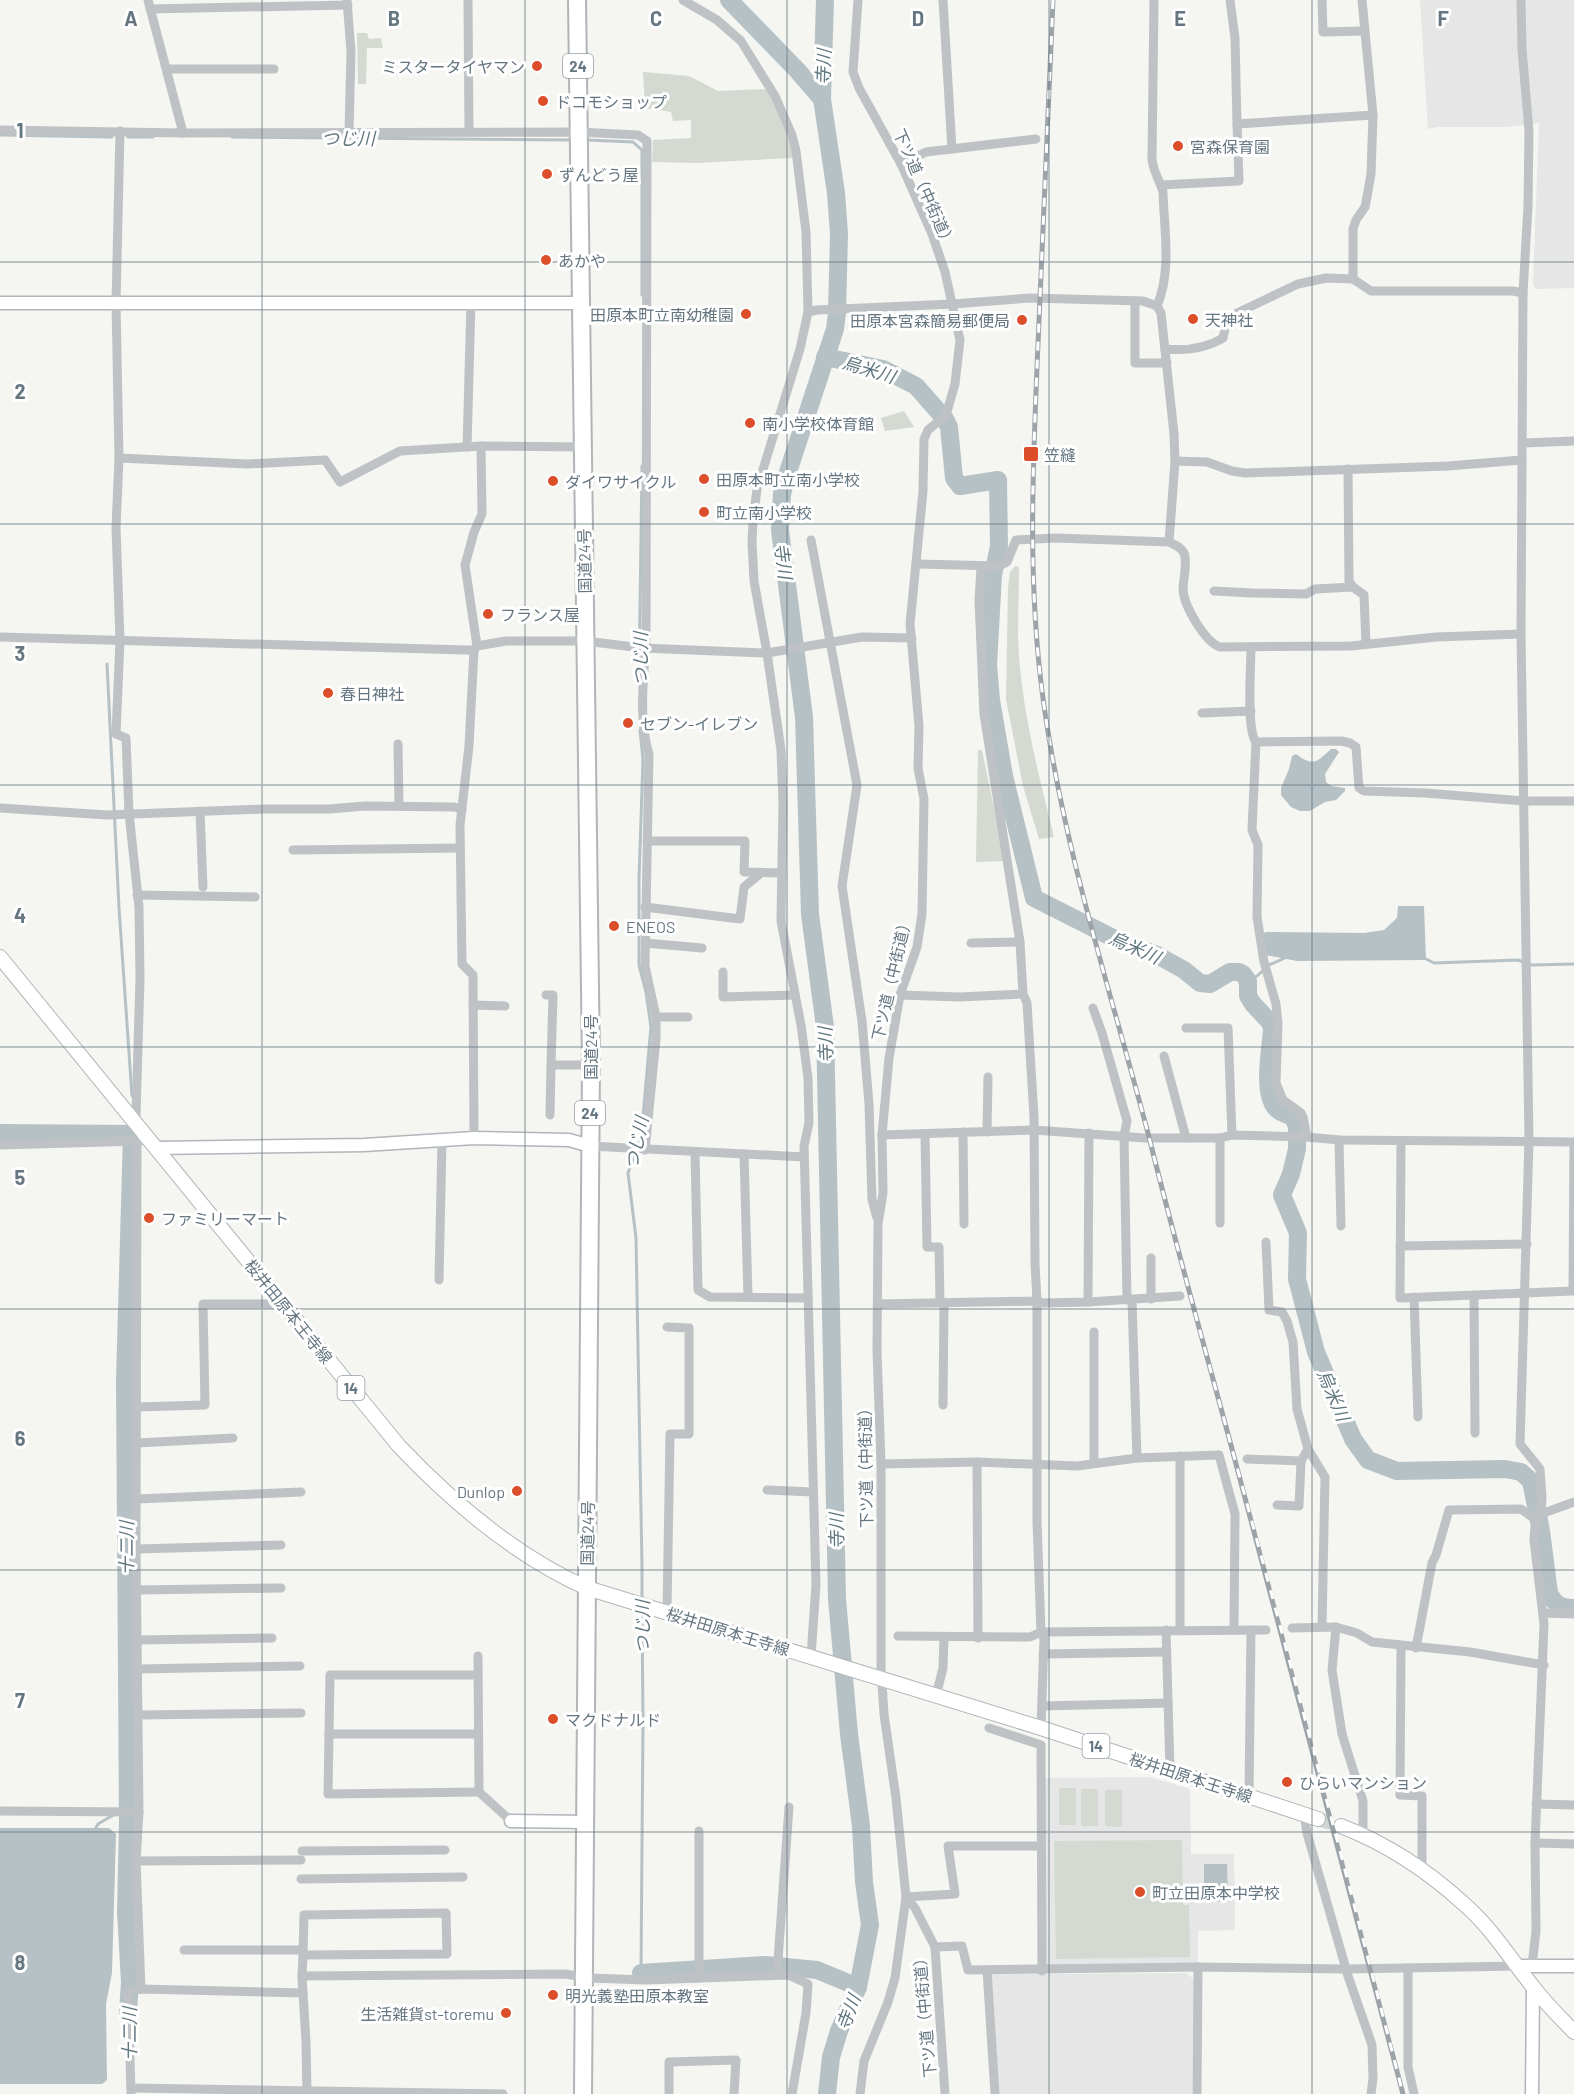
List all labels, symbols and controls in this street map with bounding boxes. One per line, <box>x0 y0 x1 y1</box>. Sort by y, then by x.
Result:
text: A <box>124 6 138 30</box>
text: B <box>388 6 400 30</box>
text: C <box>650 6 662 30</box>
text: D <box>912 6 924 30</box>
text: E <box>1174 6 1186 30</box>
text: F <box>1437 6 1449 30</box>
water label: 寺川 <box>811 47 835 85</box>
road number: 24 <box>563 54 593 78</box>
place label: ミスタータイヤマン <box>381 57 525 76</box>
marker: ミスタータイヤマン <box>530 59 544 73</box>
place label: ドコモショップ <box>555 92 667 111</box>
marker: ドコモショップ <box>536 94 550 108</box>
text: 1 <box>16 118 24 142</box>
street label: 下ツ道（中街道） <box>890 126 960 250</box>
water label: つじ川 <box>321 127 377 149</box>
place label: 宮森保育園 <box>1190 137 1270 156</box>
marker: 宮森保育園 <box>1171 139 1185 153</box>
place label: ずんどう屋 <box>559 165 639 184</box>
marker: ずんどう屋 <box>540 167 554 181</box>
place label: あかや <box>558 251 606 270</box>
marker: あかや <box>539 253 553 267</box>
place label: 田原本町立南幼稚園 <box>590 305 734 324</box>
marker: 田原本町立南幼稚園 <box>739 307 753 321</box>
place label: 天神社 <box>1205 310 1253 329</box>
place label: 田原本宮森簡易郵便局 <box>850 311 1010 330</box>
marker: 天神社 <box>1186 312 1200 326</box>
marker: 田原本宮森簡易郵便局 <box>1015 313 1029 327</box>
water label: 烏米川 <box>840 351 900 388</box>
text: 2 <box>14 379 26 403</box>
place label: 南小学校体育館 <box>762 414 874 433</box>
marker: 南小学校体育館 <box>743 416 757 430</box>
marker: 笠縫 <box>1022 445 1040 463</box>
place label: 笠縫 <box>1044 445 1076 464</box>
place label: 田原本町立南小学校 <box>716 470 860 489</box>
place label: ダイワサイクル <box>565 472 676 491</box>
marker: 田原本町立南小学校 <box>697 472 711 486</box>
marker: ダイワサイクル <box>546 474 560 488</box>
place label: 町立南小学校 <box>716 503 812 522</box>
marker: 町立南小学校 <box>697 505 711 519</box>
street label: 国道24号 <box>574 528 594 594</box>
water label: 寺川 <box>771 542 797 582</box>
place label: フランス屋 <box>500 605 580 624</box>
marker: フランス屋 <box>481 607 495 621</box>
water label: つじ川 <box>629 630 651 686</box>
text: 3 <box>15 641 25 665</box>
place label: 春日神社 <box>340 684 404 703</box>
marker: 春日神社 <box>321 686 335 700</box>
place label: セブン-イレブン <box>640 714 758 733</box>
marker: セブン-イレブン <box>621 716 635 730</box>
text: 4 <box>14 903 26 927</box>
street label: 下ツ道（中街道） <box>867 913 915 1043</box>
place label: ENEOS <box>626 917 675 936</box>
marker: ENEOS <box>607 919 621 933</box>
water label: 烏米川 <box>1106 926 1166 969</box>
street label: 国道24号 <box>581 1014 600 1080</box>
water label: 寺川 <box>813 1025 837 1063</box>
road number: 24 <box>575 1101 605 1125</box>
water label: つじ川 <box>620 1112 653 1172</box>
text: 5 <box>15 1165 26 1189</box>
place label: ファミリーマート <box>161 1209 289 1228</box>
marker: ファミリーマート <box>142 1211 156 1225</box>
street label: 桜井田原本王寺線 <box>241 1255 337 1367</box>
water label: 烏米川 <box>1313 1366 1355 1426</box>
road number: 14 <box>338 1376 364 1400</box>
street label: 下ツ道（中街道） <box>854 1400 876 1528</box>
text: 6 <box>15 1426 26 1450</box>
place label: Dunlop <box>457 1482 505 1501</box>
marker: Dunlop <box>510 1484 524 1498</box>
street label: 国道24号 <box>577 1500 597 1566</box>
water label: 寺川 <box>825 1511 847 1549</box>
water label: 十二川 <box>115 1519 137 1575</box>
water label: つじ川 <box>631 1598 653 1654</box>
street label: 桜井田原本王寺線 <box>664 1603 792 1659</box>
text: 7 <box>15 1688 25 1712</box>
place label: マクドナルド <box>565 1710 661 1729</box>
marker: マクドナルド <box>546 1712 560 1726</box>
road number: 14 <box>1082 1734 1110 1758</box>
street label: 桜井田原本王寺線 <box>1127 1748 1255 1806</box>
place label: ひらいマンション <box>1299 1773 1427 1792</box>
marker: ひらいマンション <box>1280 1775 1294 1789</box>
place label: 町立田原本中学校 <box>1152 1883 1280 1902</box>
marker: 町立田原本中学校 <box>1133 1885 1147 1899</box>
street label: 下ツ道（中街道） <box>909 1949 939 2079</box>
text: 8 <box>15 1950 26 1974</box>
place label: 明光義塾田原本教室 <box>565 1986 709 2005</box>
marker: 明光義塾田原本教室 <box>546 1988 560 2002</box>
water label: 寺川 <box>831 1989 865 2033</box>
place label: 生活雑貨st-toremu <box>360 2004 494 2023</box>
water label: 十二川 <box>118 2005 140 2061</box>
marker: 生活雑貨st-toremu <box>499 2006 513 2020</box>

